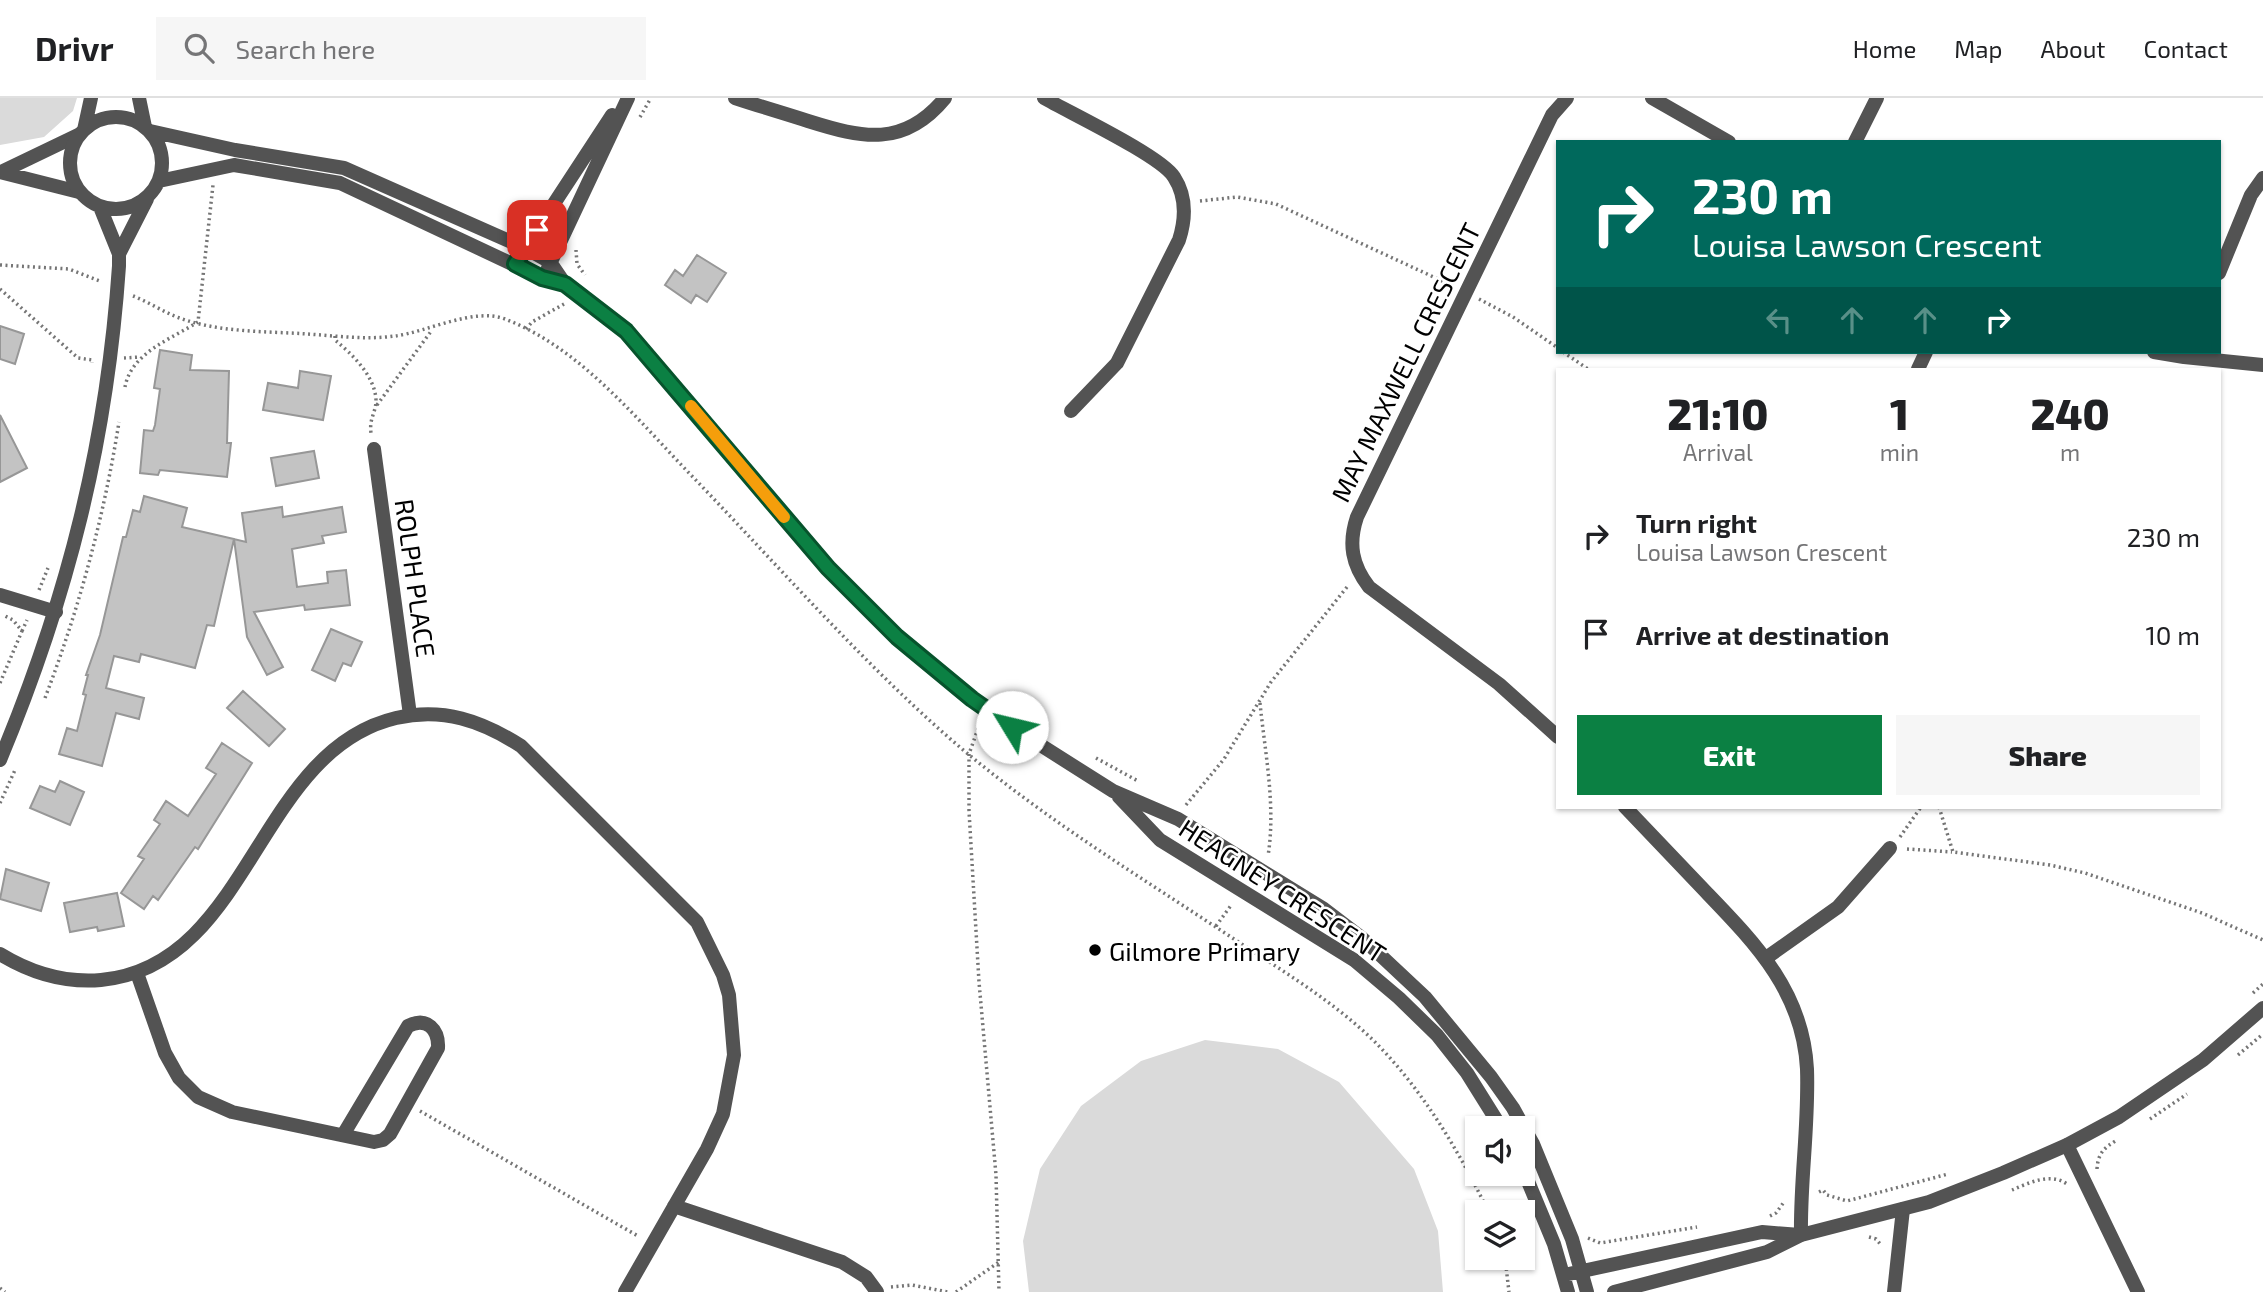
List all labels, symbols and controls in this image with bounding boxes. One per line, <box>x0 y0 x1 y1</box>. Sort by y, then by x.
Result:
search box <box>156 17 646 80</box>
text: Drivr <box>35 28 114 68</box>
icon: search <box>180 29 218 67</box>
text: Search here <box>236 33 375 64</box>
text: Home <box>1853 34 1916 63</box>
text: Map <box>1954 34 2002 63</box>
text: About <box>2040 34 2106 63</box>
text: Contact <box>2144 34 2228 63</box>
text: 230 m <box>1692 165 1833 224</box>
icon: right <box>1577 168 1668 259</box>
pin <box>507 200 567 260</box>
icon: arrive <box>518 211 556 249</box>
street label: MAY MAXWELL CRESCENT <box>1324 218 1486 506</box>
text: Louisa Lawson Crescent <box>1692 225 2042 263</box>
icon: left <box>1760 301 1798 339</box>
icon: ahead <box>1833 301 1871 339</box>
icon: ahead <box>1906 301 1944 339</box>
icon: right <box>1979 301 2017 339</box>
text: 21:10 <box>1667 388 1768 438</box>
text: 1 <box>1890 388 1909 438</box>
text: 240 <box>2030 388 2110 438</box>
text: Arrival <box>1683 438 1753 466</box>
text: min <box>1880 438 1919 466</box>
text: m <box>2060 438 2080 466</box>
street label: ROLPH PLACE <box>390 497 442 659</box>
text: Turn right <box>1636 507 1757 538</box>
icon: right <box>1577 517 1615 555</box>
text: 230 m <box>2127 521 2200 552</box>
text: Louisa Lawson Crescent <box>1636 538 1887 566</box>
icon: arrive <box>1577 615 1615 653</box>
text: Arrive at destination <box>1636 619 1889 650</box>
text: 10 m <box>2145 619 2200 650</box>
position arrow <box>975 690 1049 764</box>
button: Exit <box>1577 715 1882 795</box>
button: Share <box>1896 715 2200 795</box>
street label: HEAGNEY CRESCENT <box>1174 812 1392 968</box>
place label: Gilmore Primary <box>1109 935 1301 966</box>
marker: Gilmore Primary <box>1087 942 1103 958</box>
map controls <box>1465 1116 1535 1270</box>
button: sound <box>1465 1116 1535 1186</box>
button: layers <box>1465 1200 1535 1270</box>

